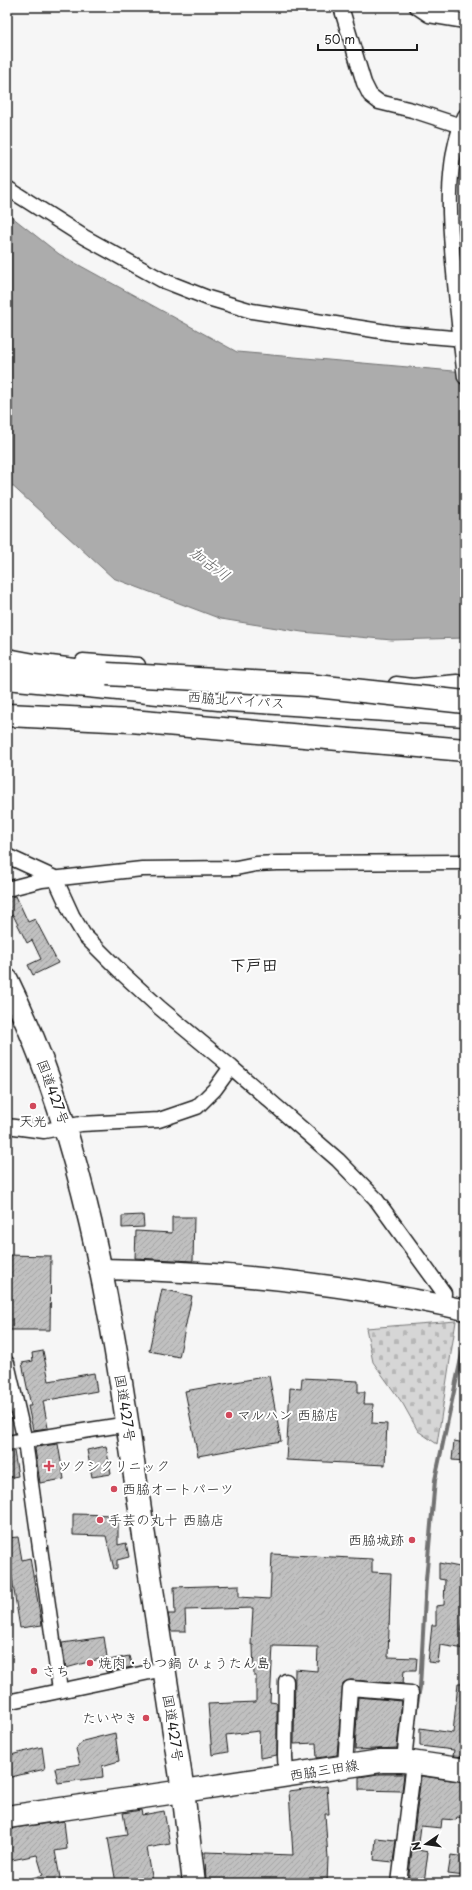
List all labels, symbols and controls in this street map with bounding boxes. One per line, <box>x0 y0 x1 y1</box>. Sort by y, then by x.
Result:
scale bar <box>318 26 417 52</box>
text: 50 m <box>324 30 355 48</box>
water label: 加古川 <box>186 540 236 586</box>
street label: 西脇北バイパス <box>187 686 286 713</box>
district label: 下戸田 <box>230 952 278 976</box>
street label: 国道427号 <box>32 1056 75 1127</box>
marker: 天光 <box>28 1101 38 1111</box>
place label: 天光 <box>19 1110 47 1131</box>
street label: 国道427号 <box>110 1373 141 1443</box>
place label: マルハン 西脇店 <box>237 1404 339 1425</box>
marker: マルハン 西脇店 <box>224 1410 234 1420</box>
place label: ツクシクリニック <box>58 1455 170 1476</box>
marker: ツクシクリニック <box>43 1460 55 1472</box>
place label: 西脇オートパーツ <box>122 1478 234 1499</box>
marker: 西脇オートパーツ <box>109 1484 119 1494</box>
place label: 手芸の丸十 西脇店 <box>108 1509 225 1530</box>
marker: 手芸の丸十 西脇店 <box>95 1515 105 1525</box>
place label: 西脇城跡 <box>348 1529 404 1550</box>
marker: 西脇城跡 <box>407 1535 417 1545</box>
place label: 焼肉・もつ鍋 ひょうたん島 <box>98 1652 270 1673</box>
marker: 焼肉・もつ鍋 ひょうたん島 <box>85 1658 95 1668</box>
place label: さち <box>42 1660 70 1681</box>
marker: さち <box>29 1666 39 1676</box>
street label: 国道427号 <box>158 1693 189 1763</box>
place label: たいやき <box>82 1707 138 1728</box>
marker: たいやき <box>141 1713 151 1723</box>
street label: 西脇三田線 <box>288 1754 360 1785</box>
north arrow <box>406 1824 446 1864</box>
text: N <box>406 1840 425 1853</box>

